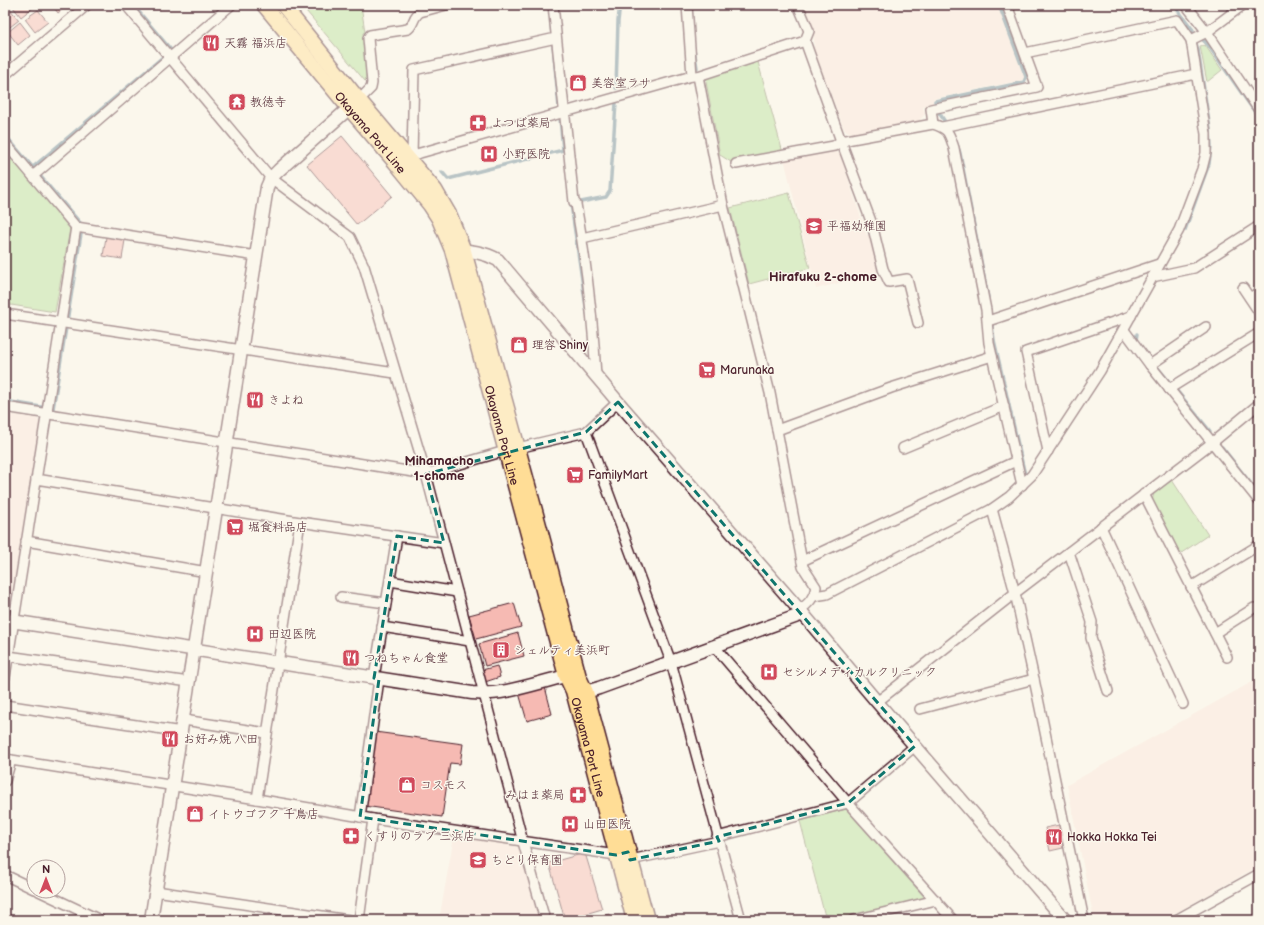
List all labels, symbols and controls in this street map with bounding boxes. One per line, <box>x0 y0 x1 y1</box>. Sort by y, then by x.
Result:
restaurant icon: 天霧 福浜店 <box>201 33 221 53</box>
place label: 天霧 福浜店 <box>224 36 287 51</box>
shop icon: 美容室ラサ <box>568 73 588 93</box>
place label: 美容室ラサ <box>591 76 651 91</box>
street label: Okayama Port Line <box>331 89 409 177</box>
temple icon: 教徳寺 <box>227 92 247 112</box>
place label: 教徳寺 <box>250 95 286 110</box>
pharmacy icon: よつば薬局 <box>468 113 488 133</box>
place label: よつば薬局 <box>491 116 551 131</box>
hospital icon: 小野医院 <box>479 144 499 164</box>
place label: 小野医院 <box>502 147 550 162</box>
school or university icon: 平福幼稚園 <box>804 216 824 236</box>
place label: 平福幼稚園 <box>827 219 887 234</box>
district label: Hirafuku 2-chome <box>769 269 877 285</box>
shop icon: 理容 Shiny <box>509 335 529 355</box>
place label: 理容 Shiny <box>532 338 589 353</box>
supermarket icon: Marunaka <box>697 360 717 380</box>
place label: Marunaka <box>720 363 774 378</box>
street label: Okayama Port Line <box>481 384 522 487</box>
restaurant icon: きよね <box>245 390 265 410</box>
place label: きよね <box>268 393 304 408</box>
district label: Mihamacho 1-chome <box>404 453 474 484</box>
supermarket icon: FamilyMart <box>565 465 585 485</box>
place label: FamilyMart <box>588 468 648 483</box>
supermarket icon: 堀食料品店 <box>225 517 245 537</box>
place label: 堀食料品店 <box>248 520 308 535</box>
hospital icon: 田辺医院 <box>245 624 265 644</box>
place label: 田辺医院 <box>268 627 316 642</box>
building icon: シェルティ美浜町 <box>491 640 511 660</box>
place label: シェルティ美浜町 <box>514 643 610 658</box>
restaurant icon: つねちゃん食堂 <box>341 648 361 668</box>
place label: つねちゃん食堂 <box>364 651 448 666</box>
hospital icon: セシルメディカルクリニック <box>759 662 779 682</box>
place label: セシルメディカルクリニック <box>782 665 937 680</box>
street label: Okayama Port Line <box>568 696 608 799</box>
restaurant icon: お好み焼 八田 <box>160 729 180 749</box>
place label: お好み焼 八田 <box>183 732 258 747</box>
shop icon: コスモス <box>397 775 417 795</box>
place label: コスモス <box>420 778 467 793</box>
pharmacy icon: みはま薬局 <box>568 785 588 805</box>
place label: みはま薬局 <box>505 788 565 803</box>
shop icon: イトウゴフク 千鳥店 <box>185 804 205 824</box>
place label: イトウゴフク 千鳥店 <box>208 807 319 822</box>
hospital icon: 山田医院 <box>560 814 580 834</box>
place label: 山田医院 <box>583 817 631 832</box>
pharmacy icon: くすりのラブ 三浜店 <box>341 826 361 846</box>
restaurant icon: Hokka Hokka Tei <box>1044 827 1064 847</box>
place label: くすりのラブ 三浜店 <box>364 829 475 844</box>
place label: Hokka Hokka Tei <box>1067 830 1157 845</box>
school or university icon: ちどり保育園 <box>468 850 488 870</box>
place label: ちどり保育園 <box>491 853 563 868</box>
north arrow <box>26 859 66 899</box>
text: N <box>42 863 50 876</box>

